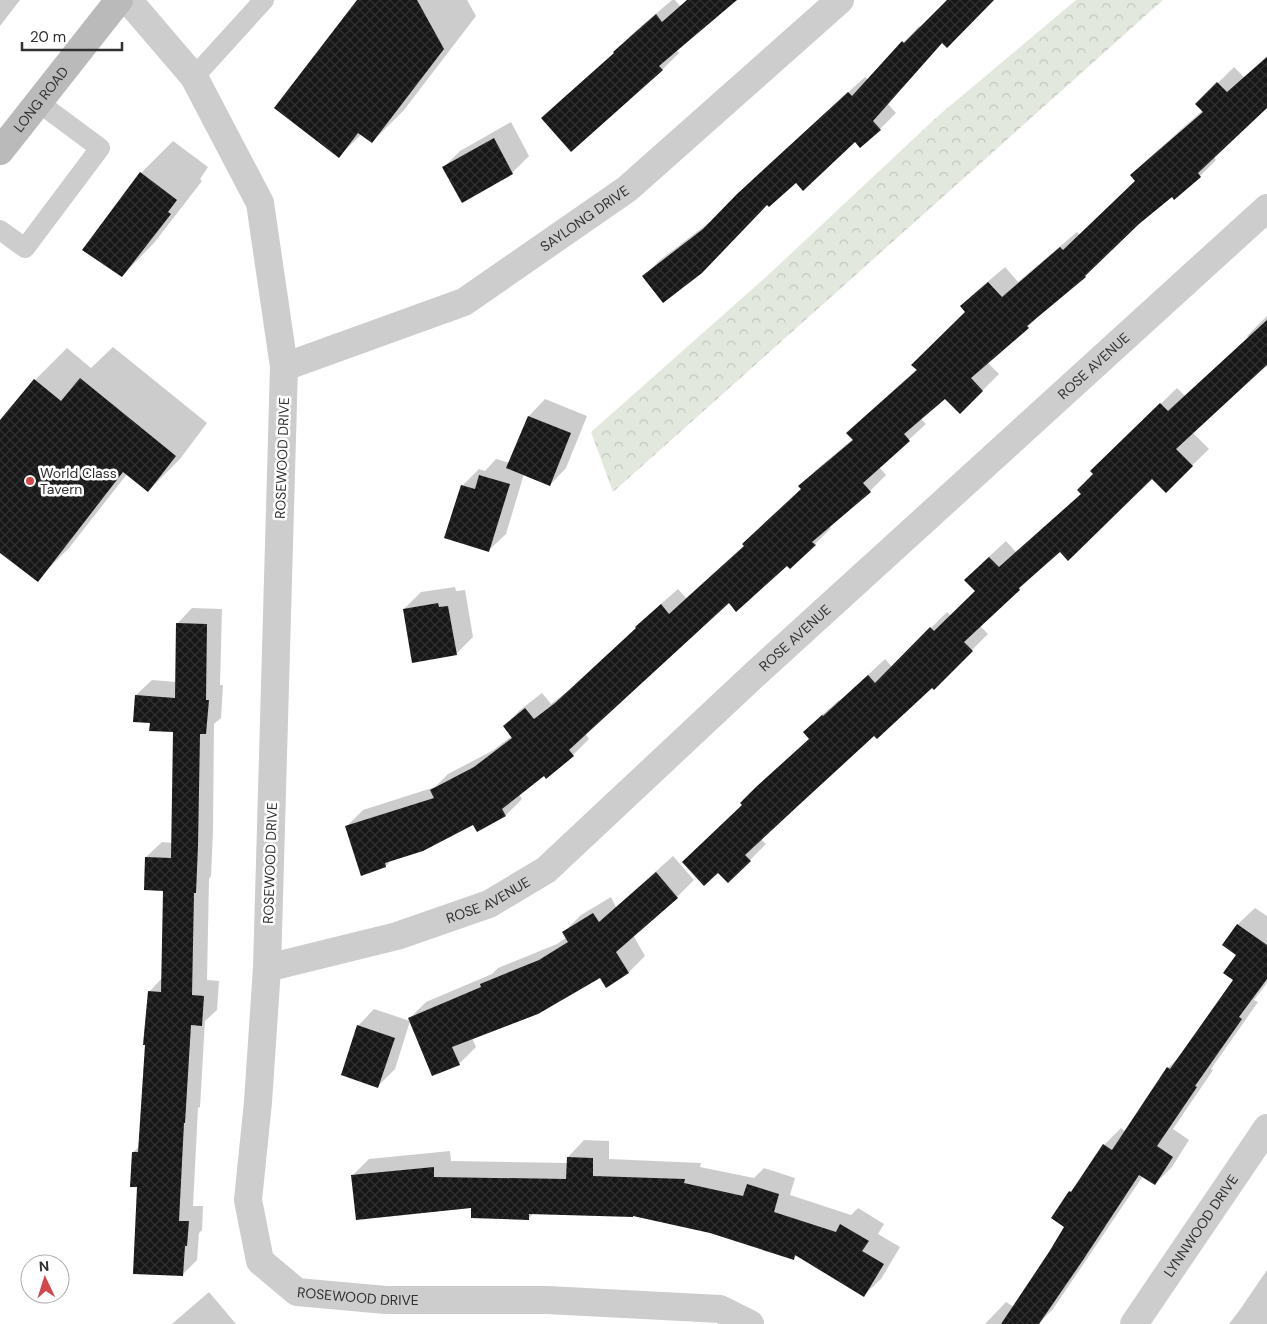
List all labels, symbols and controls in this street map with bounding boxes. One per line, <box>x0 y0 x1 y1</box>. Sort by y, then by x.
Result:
scale bar <box>22 20 122 52</box>
text: 20 m <box>30 27 66 47</box>
street label: LONG ROAD <box>9 63 72 136</box>
street label: SAYLONG DRIVE <box>536 181 633 256</box>
street label: ROSE AVENUE <box>1054 329 1133 403</box>
street label: ROSEWOOD DRIVE <box>271 397 293 519</box>
place label: World Class Tavern <box>40 464 117 498</box>
marker: World Class Tavern <box>24 475 36 487</box>
street label: ROSE AVENUE <box>755 601 835 675</box>
street label: ROSEWOOD DRIVE <box>259 802 281 924</box>
street label: ROSE AVENUE <box>444 873 533 927</box>
street label: LYNNWOOD DRIVE <box>1160 1171 1242 1280</box>
north arrow <box>20 1254 70 1304</box>
text: N <box>38 1257 50 1275</box>
street label: ROSEWOOD DRIVE <box>296 1283 419 1309</box>

